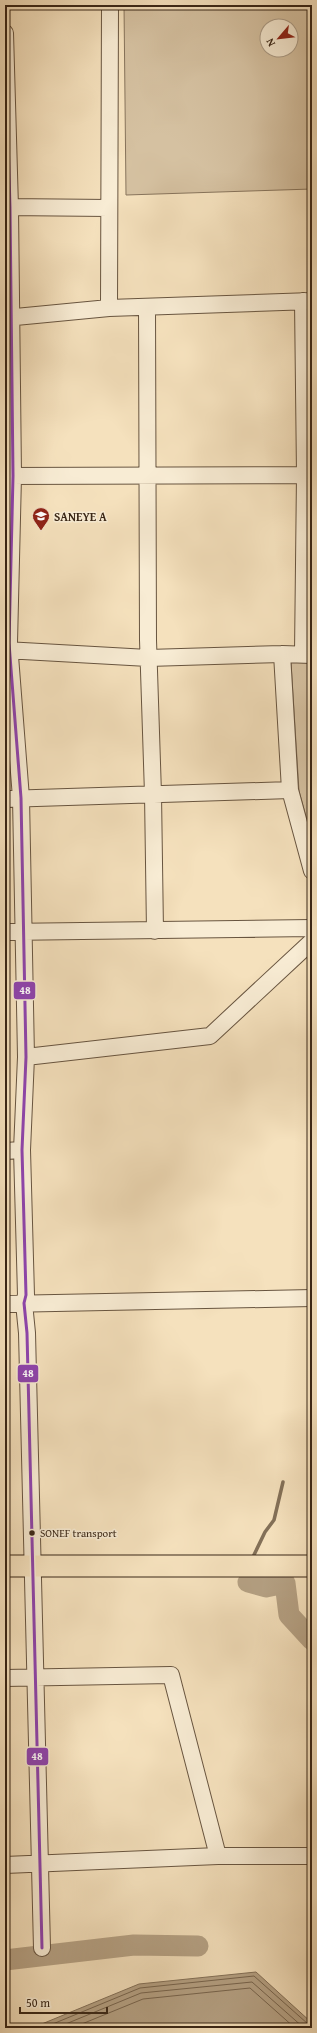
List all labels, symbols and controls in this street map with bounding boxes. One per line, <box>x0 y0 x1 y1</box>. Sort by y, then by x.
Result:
north arrow <box>259 18 299 58</box>
text: N <box>261 35 279 50</box>
school or university icon: SANEYE A <box>31 506 51 531</box>
place label: SANEYE A <box>54 508 107 525</box>
line badge: 48 <box>13 981 36 1000</box>
text: 48 <box>19 982 31 998</box>
line badge: 48 <box>17 1364 39 1383</box>
text: 48 <box>22 1365 34 1381</box>
place label: SONEF transport <box>40 1525 117 1541</box>
marker: SONEF transport <box>27 1528 37 1538</box>
line badge: 48 <box>26 1747 49 1766</box>
text: 48 <box>31 1748 43 1764</box>
scale bar <box>20 1989 107 2015</box>
text: 50 m <box>26 1994 50 2011</box>

